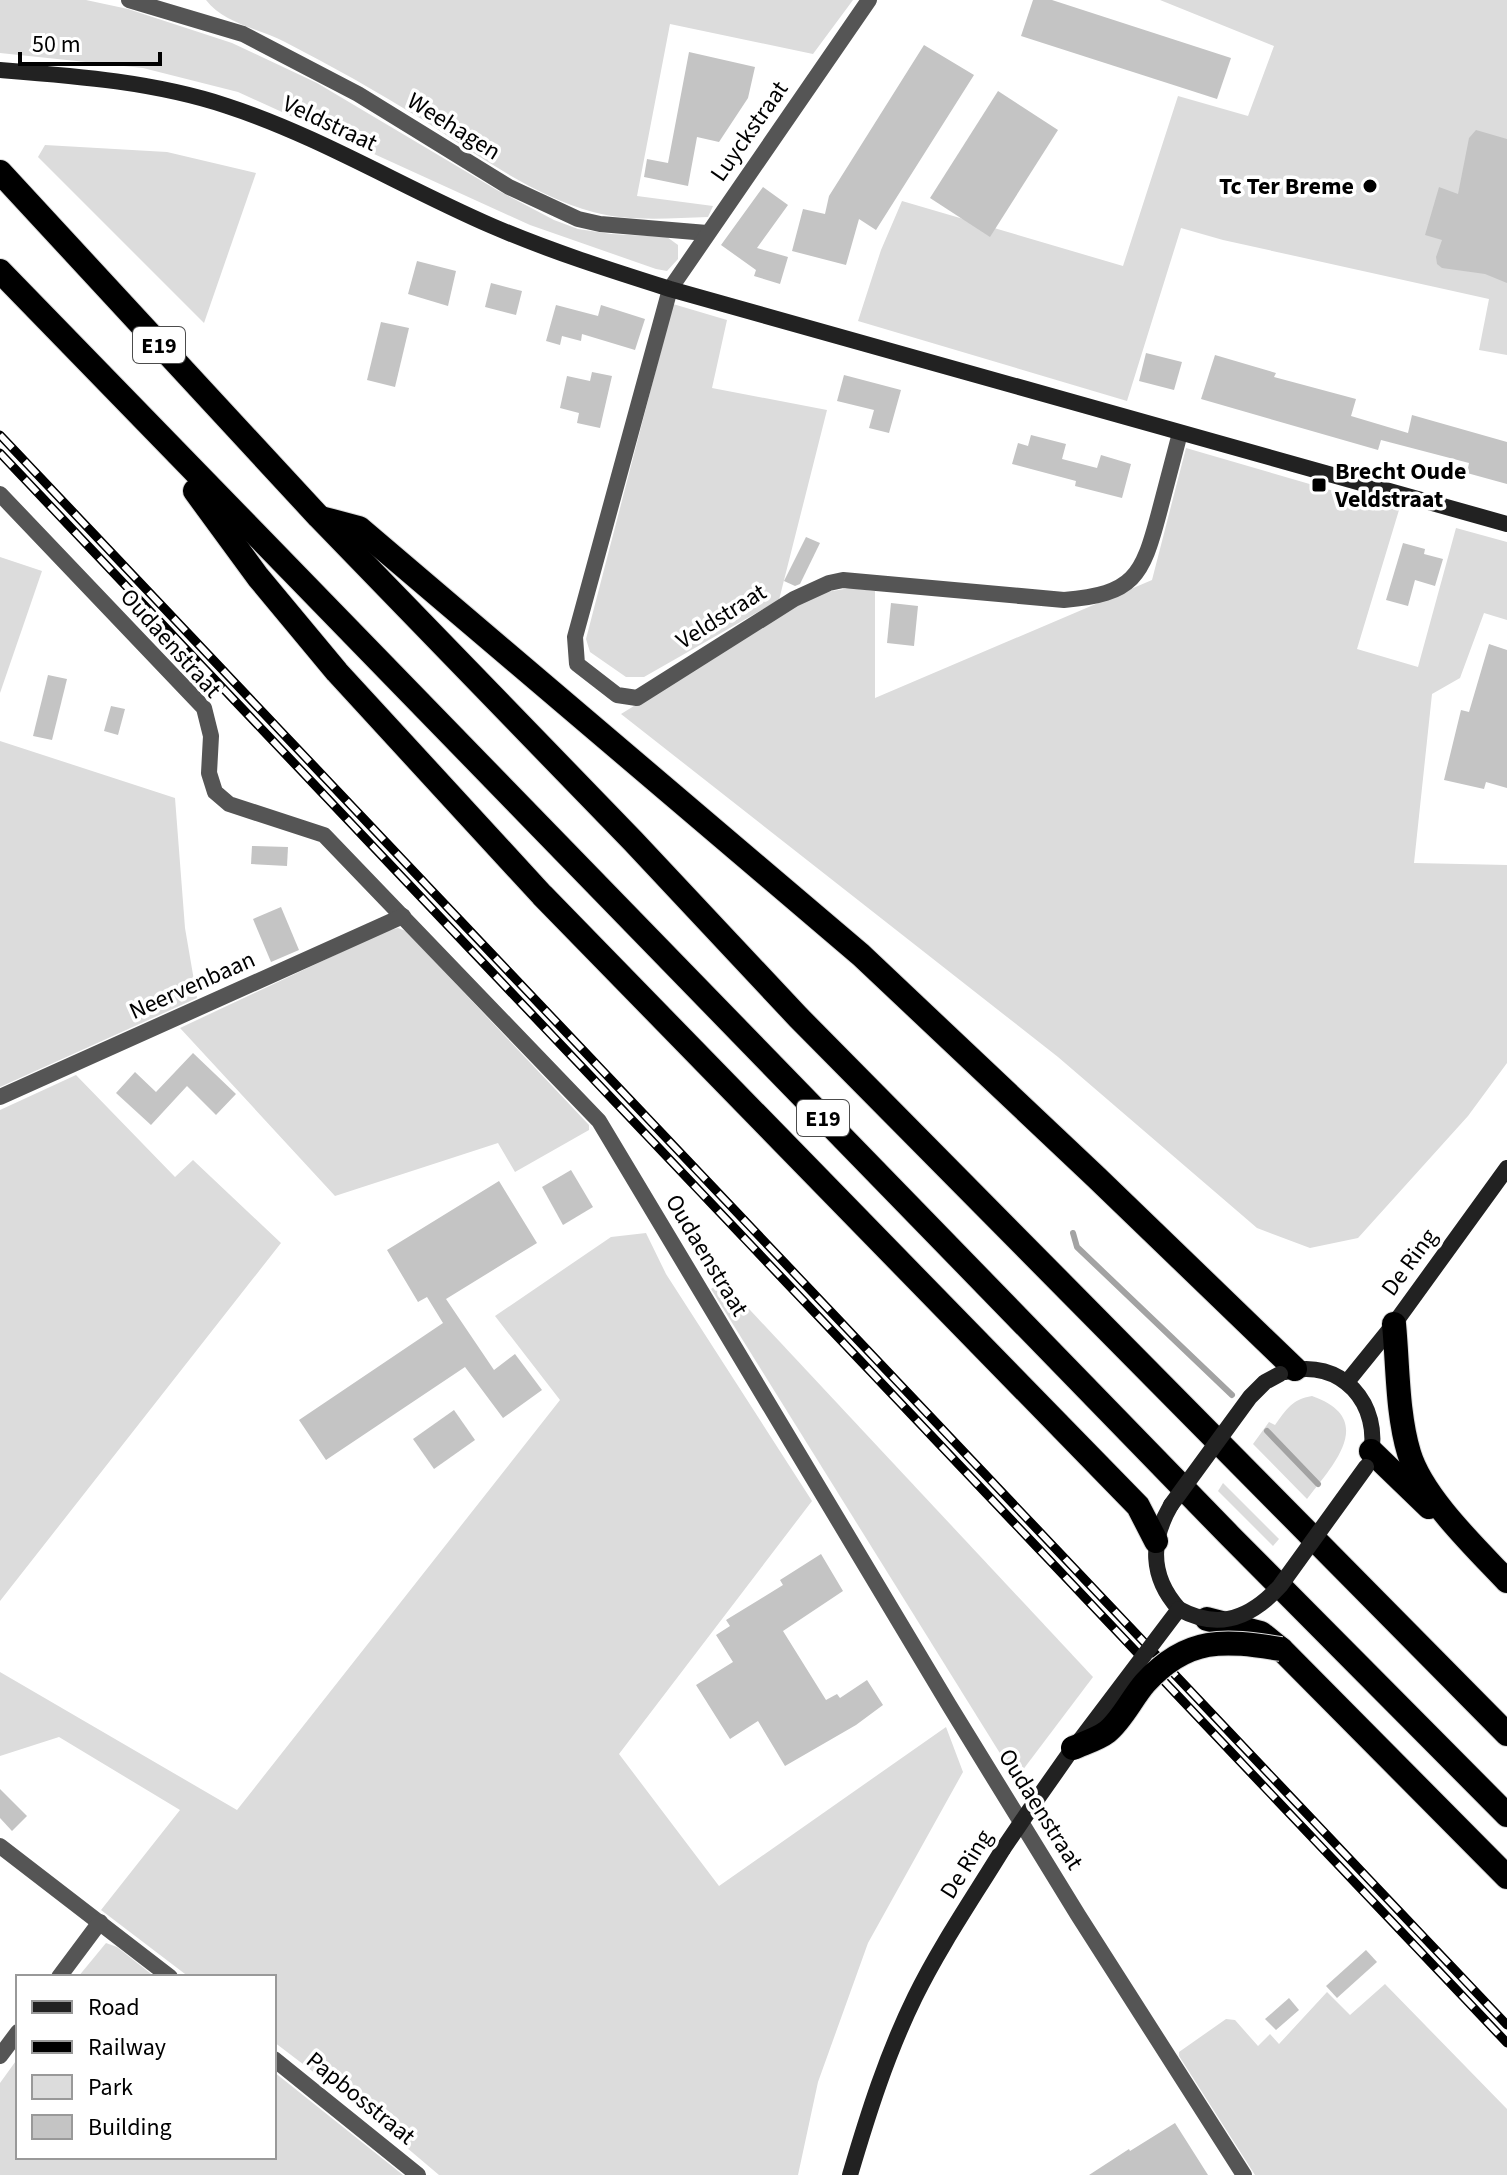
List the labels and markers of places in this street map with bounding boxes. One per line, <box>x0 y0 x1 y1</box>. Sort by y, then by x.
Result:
place label: Tc Ter Breme <box>1219 169 1354 204</box>
marker: Tc Ter Breme <box>1361 177 1379 195</box>
place label: Brecht Oude Veldstraat <box>1334 454 1466 517</box>
marker: Brecht Oude Veldstraat <box>1310 476 1328 494</box>

